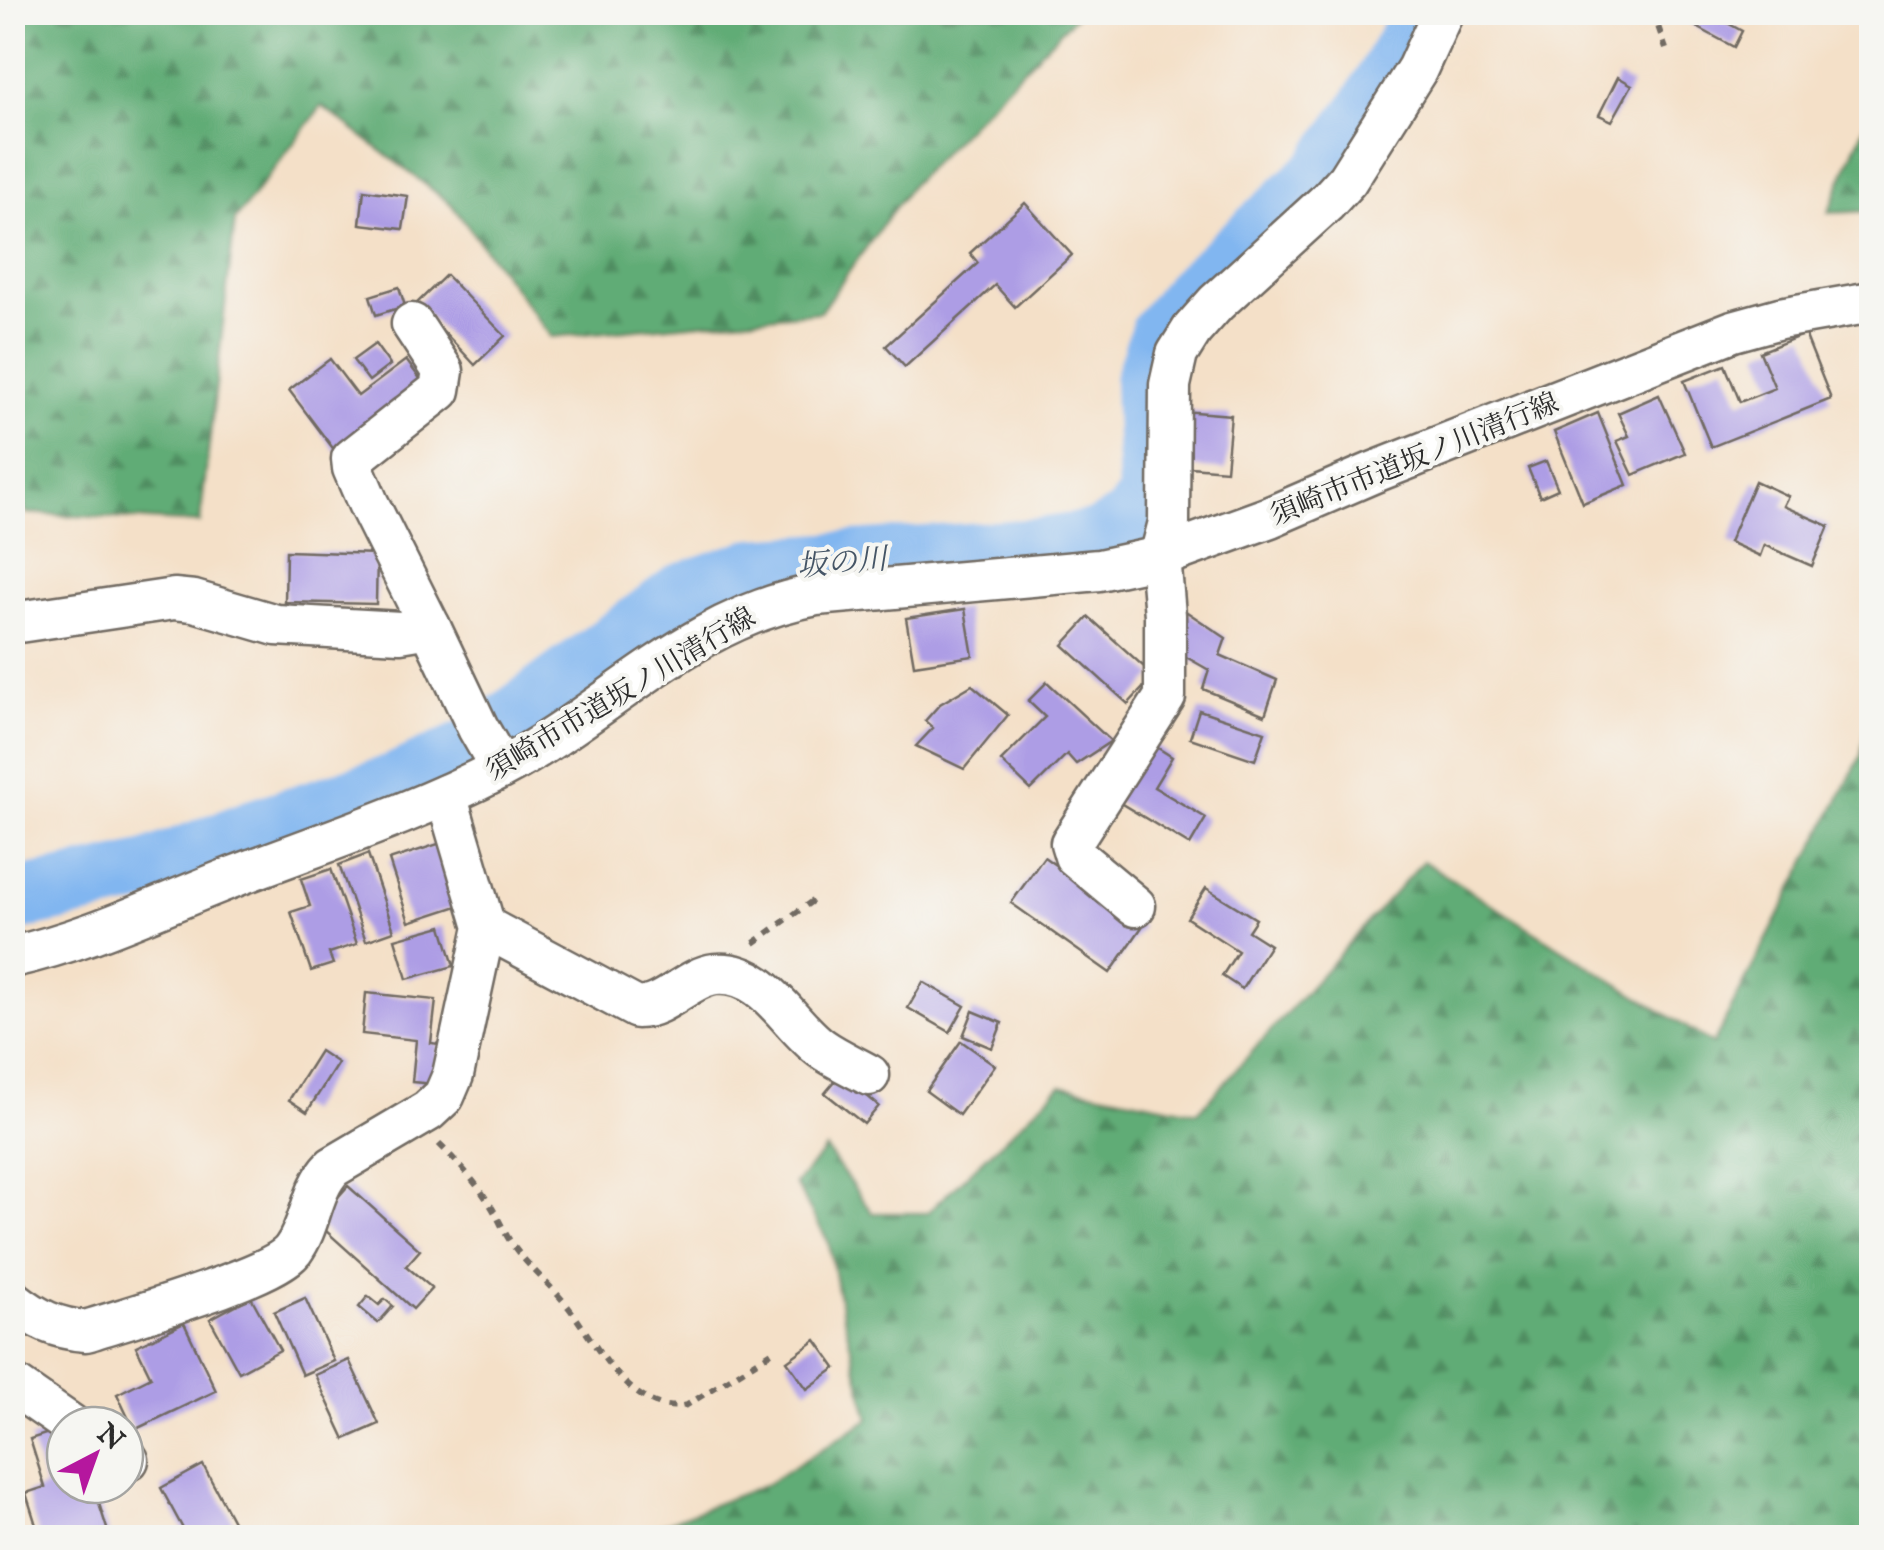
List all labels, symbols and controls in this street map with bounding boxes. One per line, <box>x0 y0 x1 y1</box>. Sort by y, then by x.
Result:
street label: 須崎市市道坂ノ川清行線 <box>1266 386 1564 534</box>
water label: 坂の川 <box>796 541 892 587</box>
street label: 須崎市市道坂ノ川清行線 <box>480 601 762 789</box>
north arrow <box>45 1405 145 1505</box>
text: N <box>88 1416 130 1459</box>

